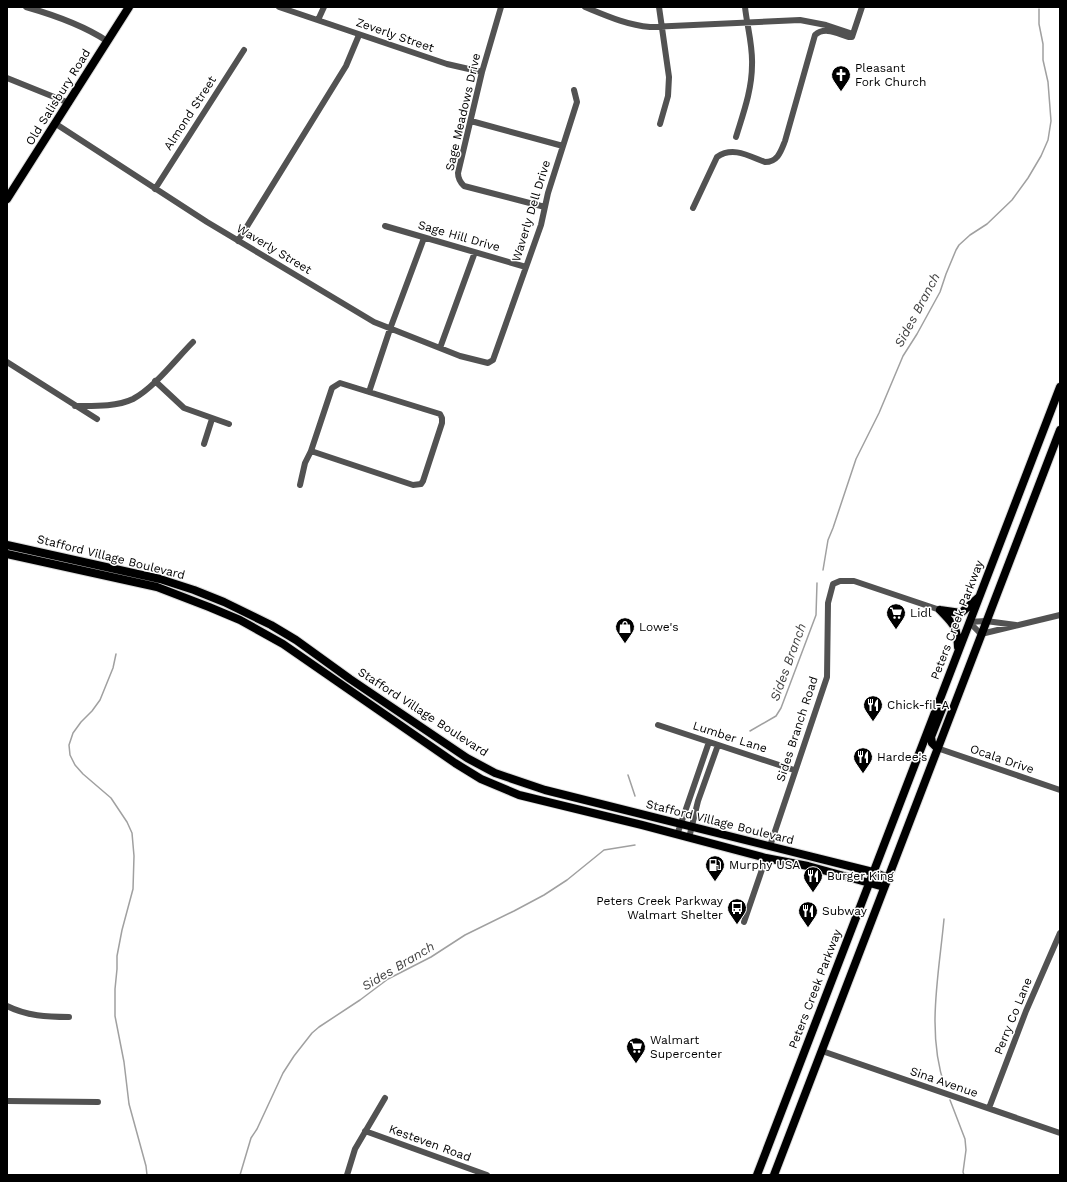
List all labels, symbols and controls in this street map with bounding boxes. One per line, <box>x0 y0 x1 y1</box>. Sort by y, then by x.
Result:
street label: Zeverly Street <box>354 15 436 55</box>
street label: Old Salisbury Road <box>23 46 93 148</box>
street label: Sage Meadows Drive <box>443 52 483 172</box>
place label: Pleasant Fork Church <box>855 61 926 89</box>
church icon: Pleasant Fork Church <box>830 64 852 92</box>
street label: Almond Street <box>161 73 219 153</box>
street label: Waverly Dell Drive <box>509 158 553 263</box>
street label: Sage Hill Drive <box>416 218 502 254</box>
street label: Waverly Street <box>234 221 314 277</box>
water label: Sides Branch <box>891 270 943 350</box>
street label: Stafford Village Boulevard <box>35 532 187 582</box>
street label: Peters Creek Parkway <box>928 558 987 682</box>
supermarket icon: Lidl <box>885 602 907 630</box>
place label: Lidl <box>910 606 932 620</box>
shop icon: Lowe's <box>614 616 636 644</box>
place label: Lowe's <box>639 620 679 634</box>
water label: Sides Branch <box>767 621 809 703</box>
street label: Stafford Village Boulevard <box>355 665 491 759</box>
street label: Sides Branch Road <box>773 675 821 783</box>
restaurant icon: Chick-fil-A <box>862 694 884 722</box>
place label: Chick-fil-A <box>887 698 949 712</box>
street label: Lumber Lane <box>691 718 769 756</box>
street label: Ocala Drive <box>968 742 1036 776</box>
restaurant icon: Hardee's <box>852 746 874 774</box>
place label: Hardee's <box>877 750 927 764</box>
street label: Stafford Village Boulevard <box>644 797 796 847</box>
fuel station icon: Murphy USA <box>704 854 726 882</box>
place label: Murphy USA <box>729 858 800 872</box>
restaurant icon: Burger King <box>802 865 824 893</box>
place label: Burger King <box>827 869 894 883</box>
place label: Peters Creek Parkway Walmart Shelter <box>596 894 724 922</box>
bus stop icon: Peters Creek Parkway Walmart Shelter <box>726 897 748 925</box>
restaurant icon: Subway <box>797 900 819 928</box>
place label: Subway <box>822 904 868 918</box>
street label: Peters Creek Parkway <box>786 927 845 1051</box>
water label: Sides Branch <box>359 938 437 994</box>
street label: Perry Co Lane <box>991 975 1035 1057</box>
place label: Walmart Supercenter <box>650 1033 722 1061</box>
supermarket icon: Walmart Supercenter <box>625 1036 647 1064</box>
street label: Sina Avenue <box>908 1064 980 1100</box>
street label: Kesteven Road <box>387 1122 473 1164</box>

